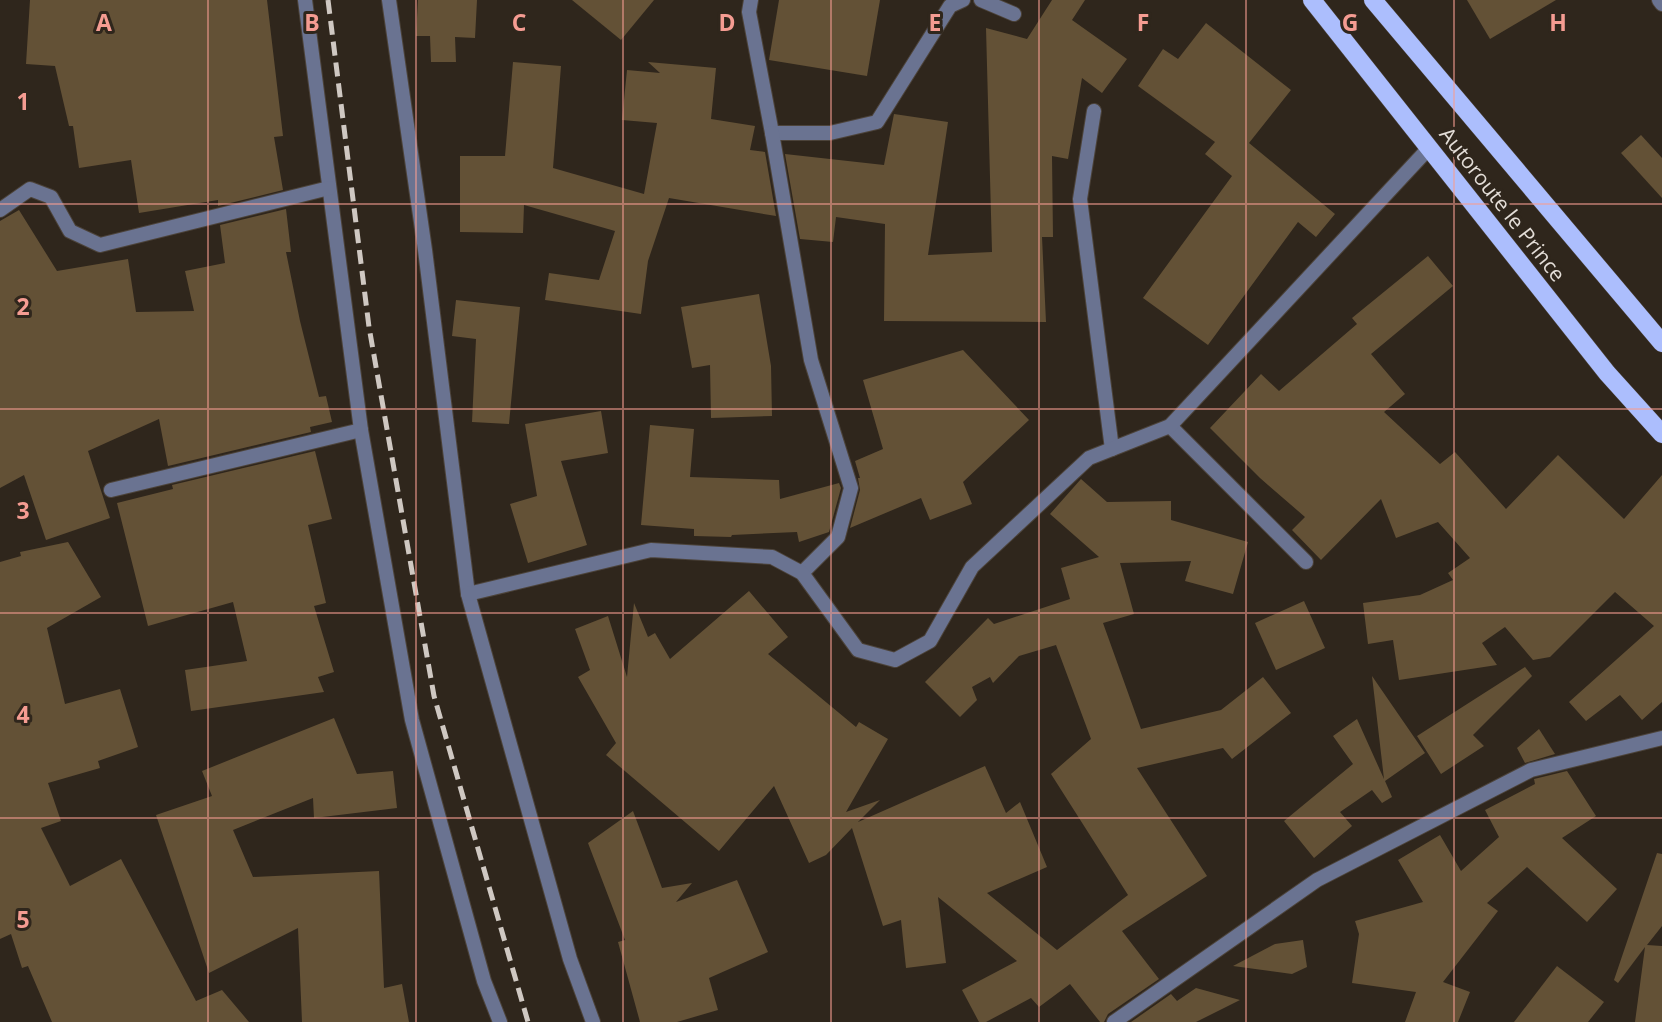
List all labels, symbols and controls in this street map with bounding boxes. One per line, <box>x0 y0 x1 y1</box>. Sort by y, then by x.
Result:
text: A <box>96 6 112 38</box>
text: B <box>304 6 320 38</box>
text: C <box>512 6 526 38</box>
text: D <box>718 6 736 38</box>
text: E <box>929 6 941 38</box>
text: F <box>1137 6 1149 38</box>
text: G <box>1342 6 1358 38</box>
text: H <box>1549 6 1567 38</box>
text: 1 <box>16 85 30 117</box>
street label: Autoroute le Prince <box>1434 121 1572 287</box>
text: 2 <box>16 290 30 322</box>
text: 3 <box>16 494 30 526</box>
text: 4 <box>16 698 30 730</box>
text: 5 <box>16 903 30 935</box>

